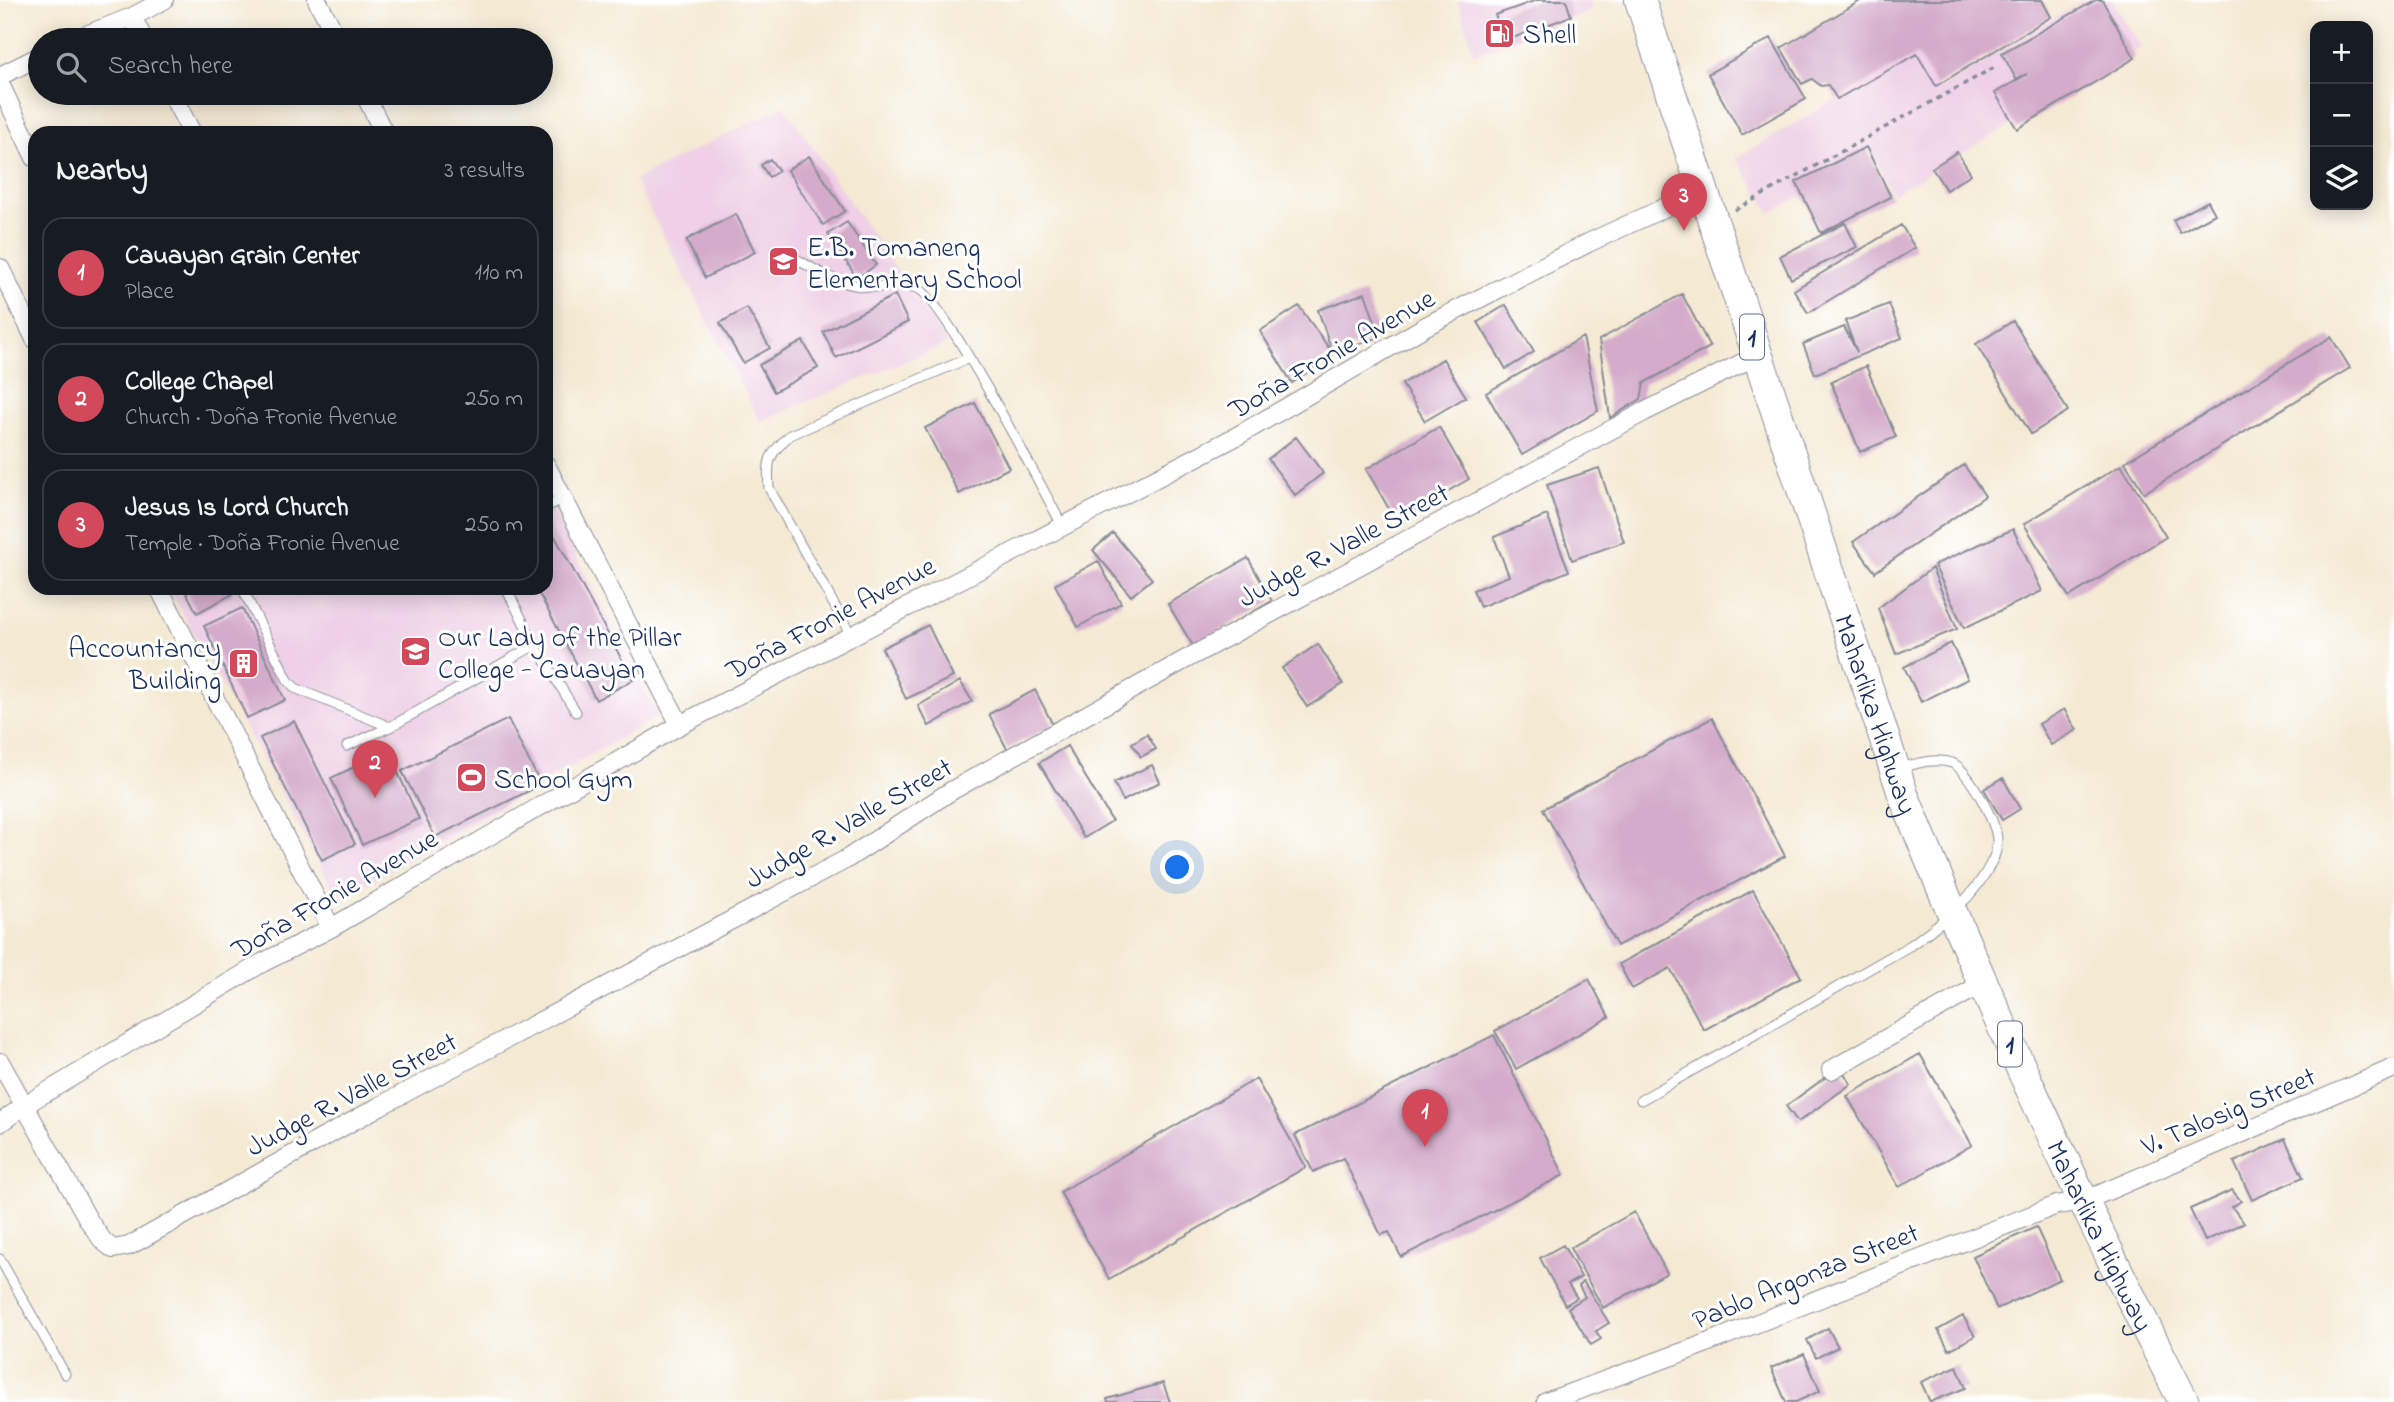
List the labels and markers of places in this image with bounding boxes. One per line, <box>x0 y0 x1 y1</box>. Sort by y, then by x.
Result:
fuel station icon: Shell <box>1483 16 1517 50</box>
place label: Shell <box>1523 16 1576 57</box>
pin: 3 <box>1661 173 1707 231</box>
place label: E.B. Tomaneng Elementary School <box>807 229 1022 302</box>
school or university icon: E.B. Tomaneng Elementary School <box>767 245 801 279</box>
place label: Our Lady of the Pillar College - Cauayan <box>438 619 682 692</box>
place label: Accountancy Building <box>68 630 221 703</box>
school or university icon: Our Lady of the Pillar College - Cauayan <box>398 635 432 669</box>
building icon: Accountancy Building <box>227 646 261 680</box>
pin: 2 <box>352 740 398 798</box>
sports icon: School Gym <box>454 761 488 795</box>
place label: School Gym <box>494 761 633 802</box>
pin: 1 <box>1402 1089 1448 1147</box>

